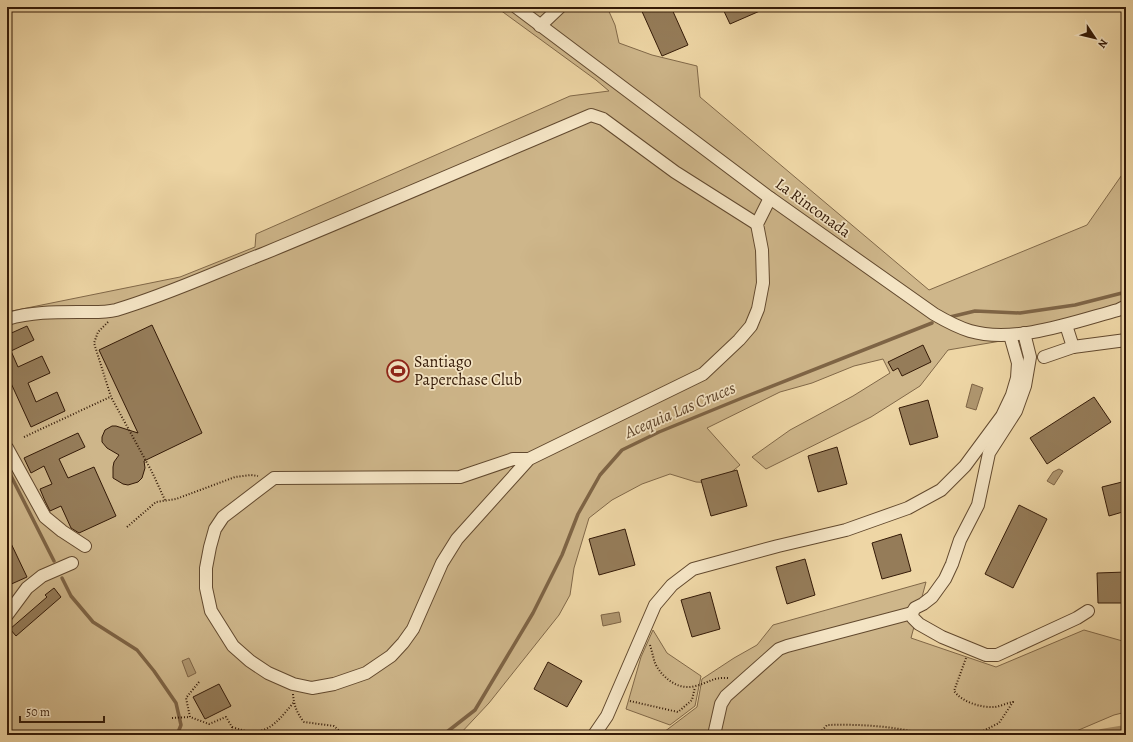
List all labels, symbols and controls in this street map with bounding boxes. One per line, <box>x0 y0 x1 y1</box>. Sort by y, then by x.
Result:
north arrow <box>1075 18 1115 58</box>
text: N <box>1094 36 1111 51</box>
street label: La Rinconada <box>771 173 856 243</box>
place label: Santiago Paperchase Club <box>414 351 522 391</box>
sports icon: Santiago Paperchase Club <box>385 358 411 384</box>
water label: Acequia Las Cruces <box>620 376 739 444</box>
scale bar <box>20 698 104 724</box>
text: 50 m <box>26 704 50 720</box>

